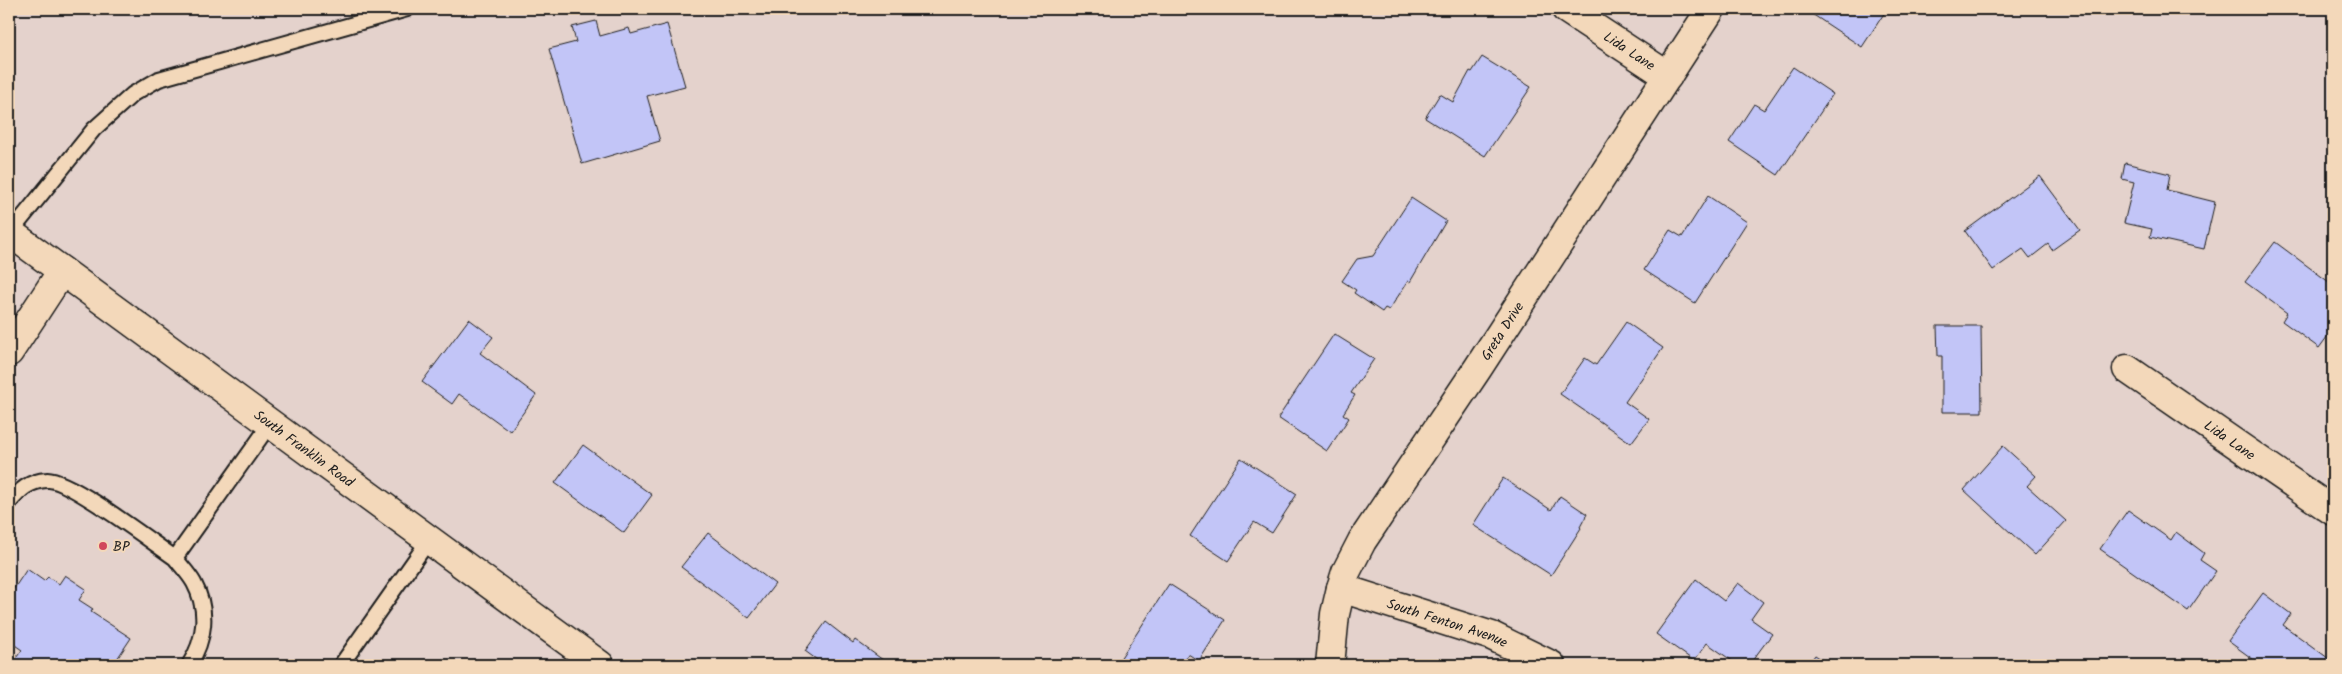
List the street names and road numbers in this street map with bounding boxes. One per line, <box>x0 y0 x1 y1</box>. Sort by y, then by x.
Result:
street label: Lida Lane <box>1599 26 1660 77</box>
street label: Greta Drive <box>1476 297 1531 365</box>
street label: South Franklin Road <box>249 405 359 494</box>
street label: Lida Lane <box>2199 415 2260 467</box>
street label: South Fenton Avenue <box>1384 593 1512 654</box>

